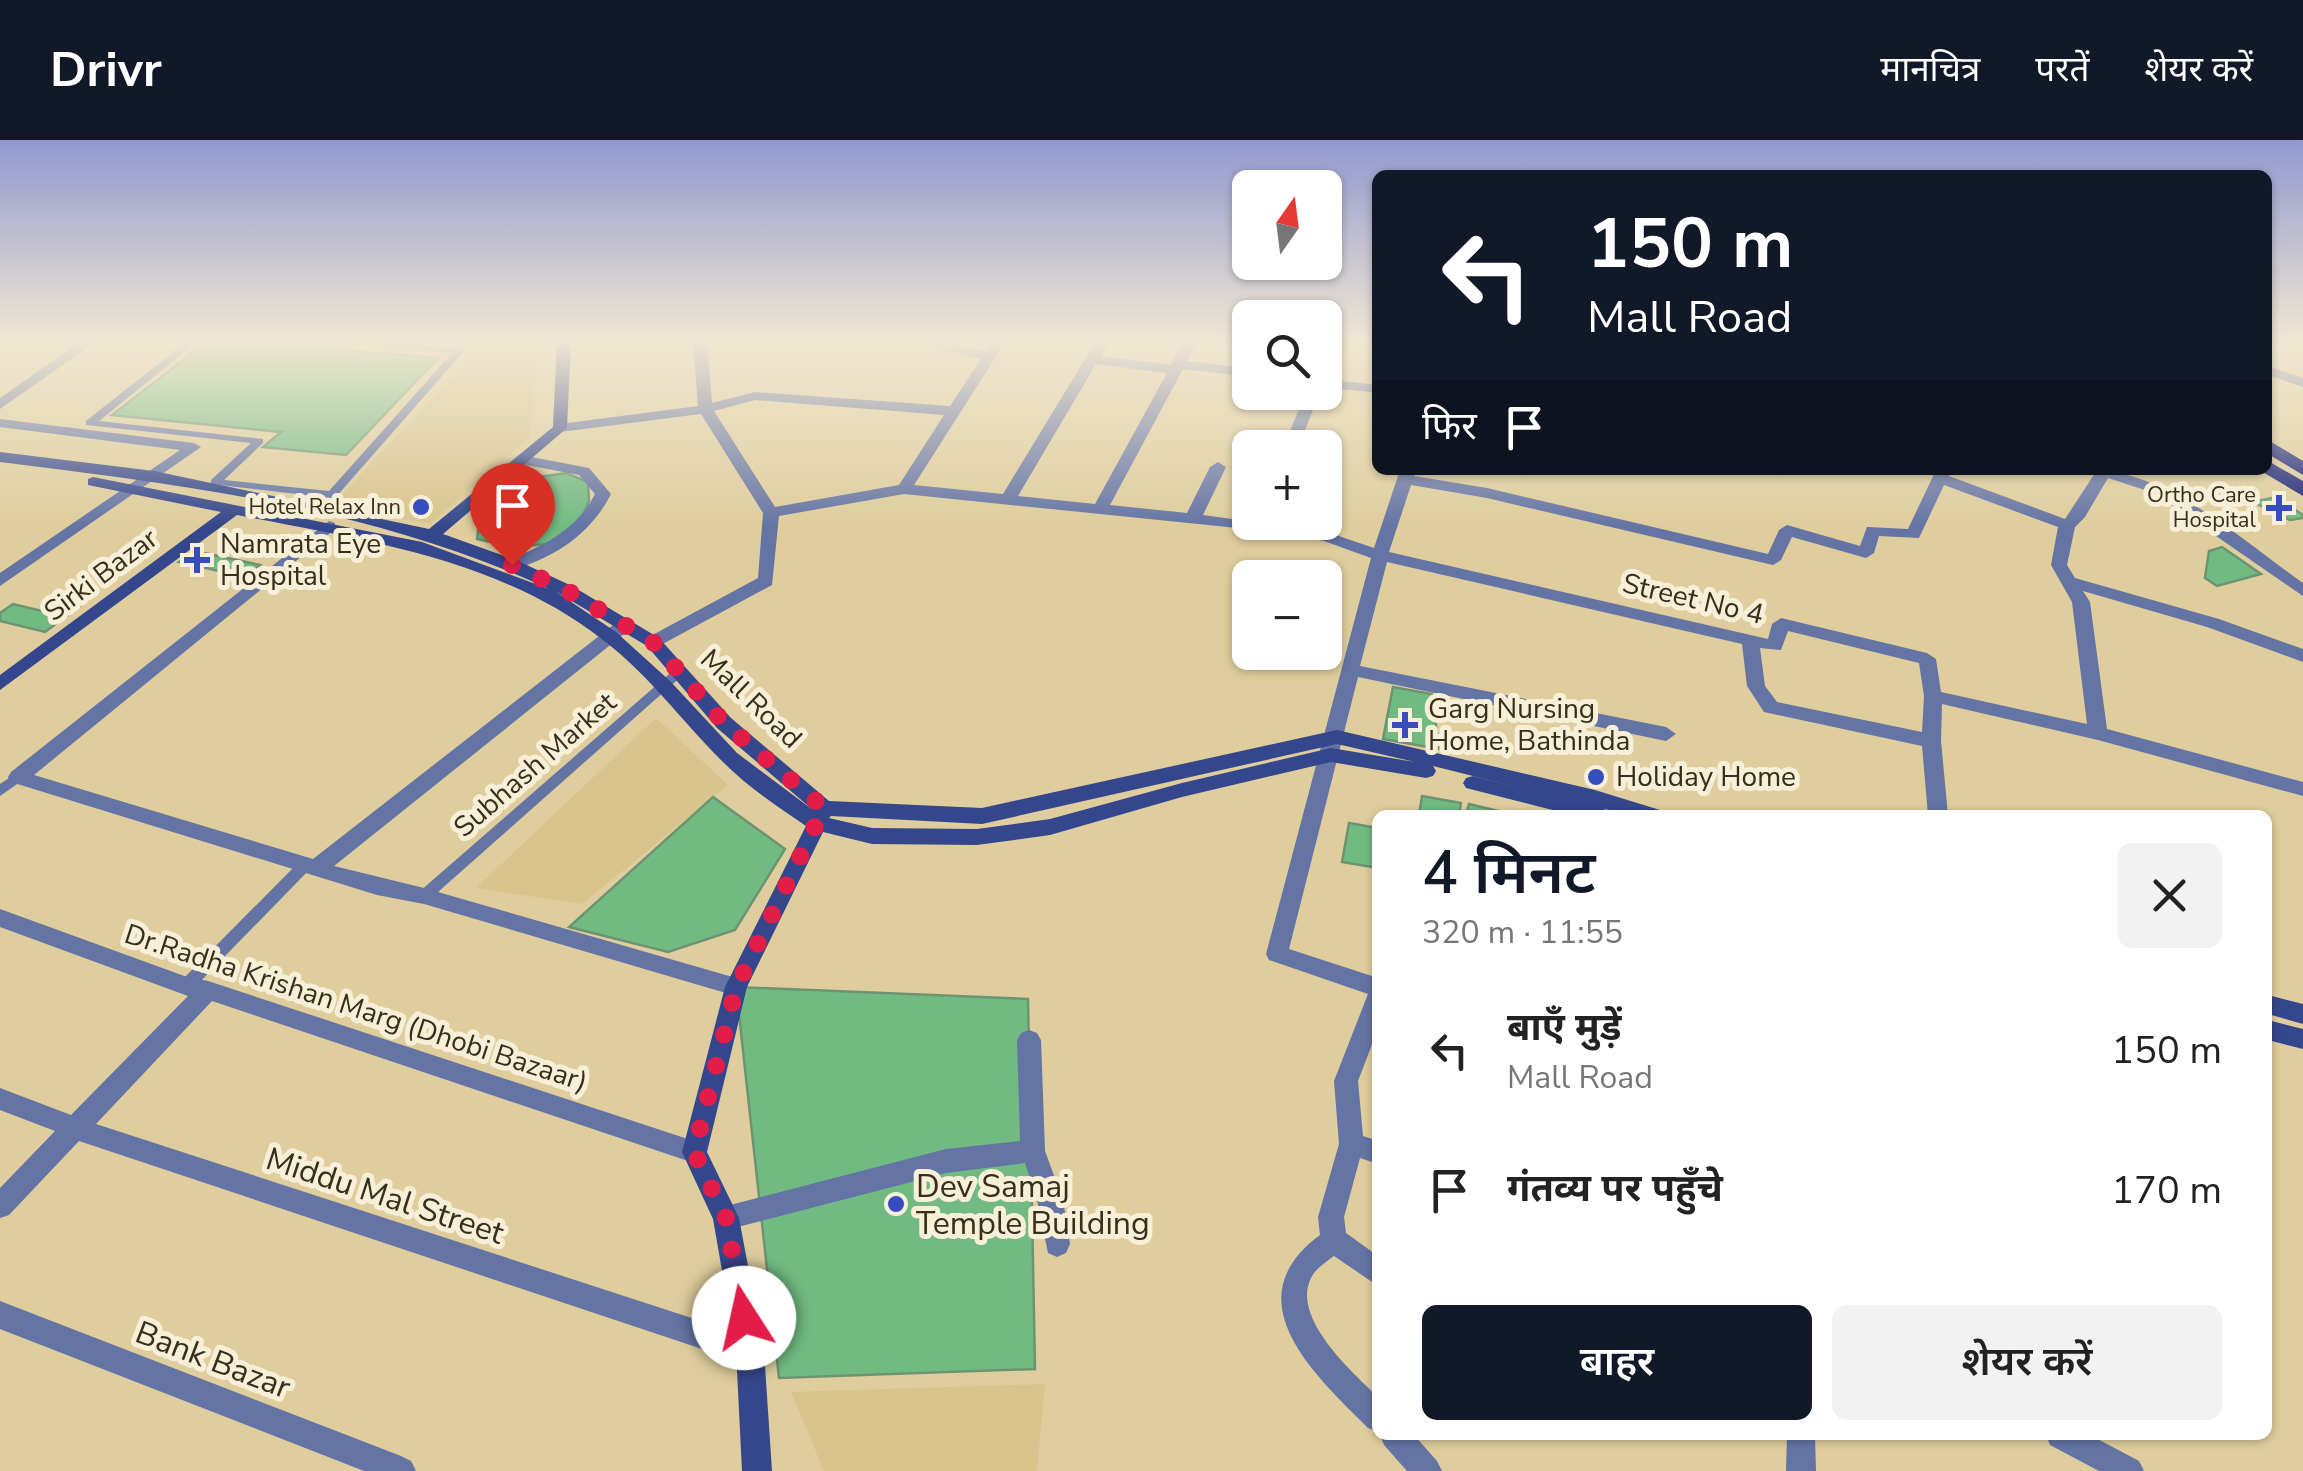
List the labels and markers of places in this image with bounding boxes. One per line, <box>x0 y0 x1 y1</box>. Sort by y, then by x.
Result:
pin <box>470 463 555 566</box>
place label: Ortho Care Hospital <box>2147 480 2256 535</box>
place label: Hotel Relax Inn <box>249 492 401 522</box>
marker: Ortho Care Hospital <box>2266 495 2292 521</box>
marker: Hotel Relax Inn <box>410 496 432 518</box>
place label: Namrata Eye Hospital <box>220 525 381 595</box>
marker: Namrata Eye Hospital <box>184 547 210 573</box>
place label: Garg Nursing Home, Bathinda <box>1428 690 1630 760</box>
marker: Garg Nursing Home, Bathinda <box>1392 712 1418 738</box>
place label: Holiday Home <box>1616 758 1796 796</box>
marker: Holiday Home <box>1585 766 1607 788</box>
place label: Dev Samaj Temple Building <box>916 1165 1150 1245</box>
marker: Dev Samaj Temple Building <box>885 1193 907 1215</box>

